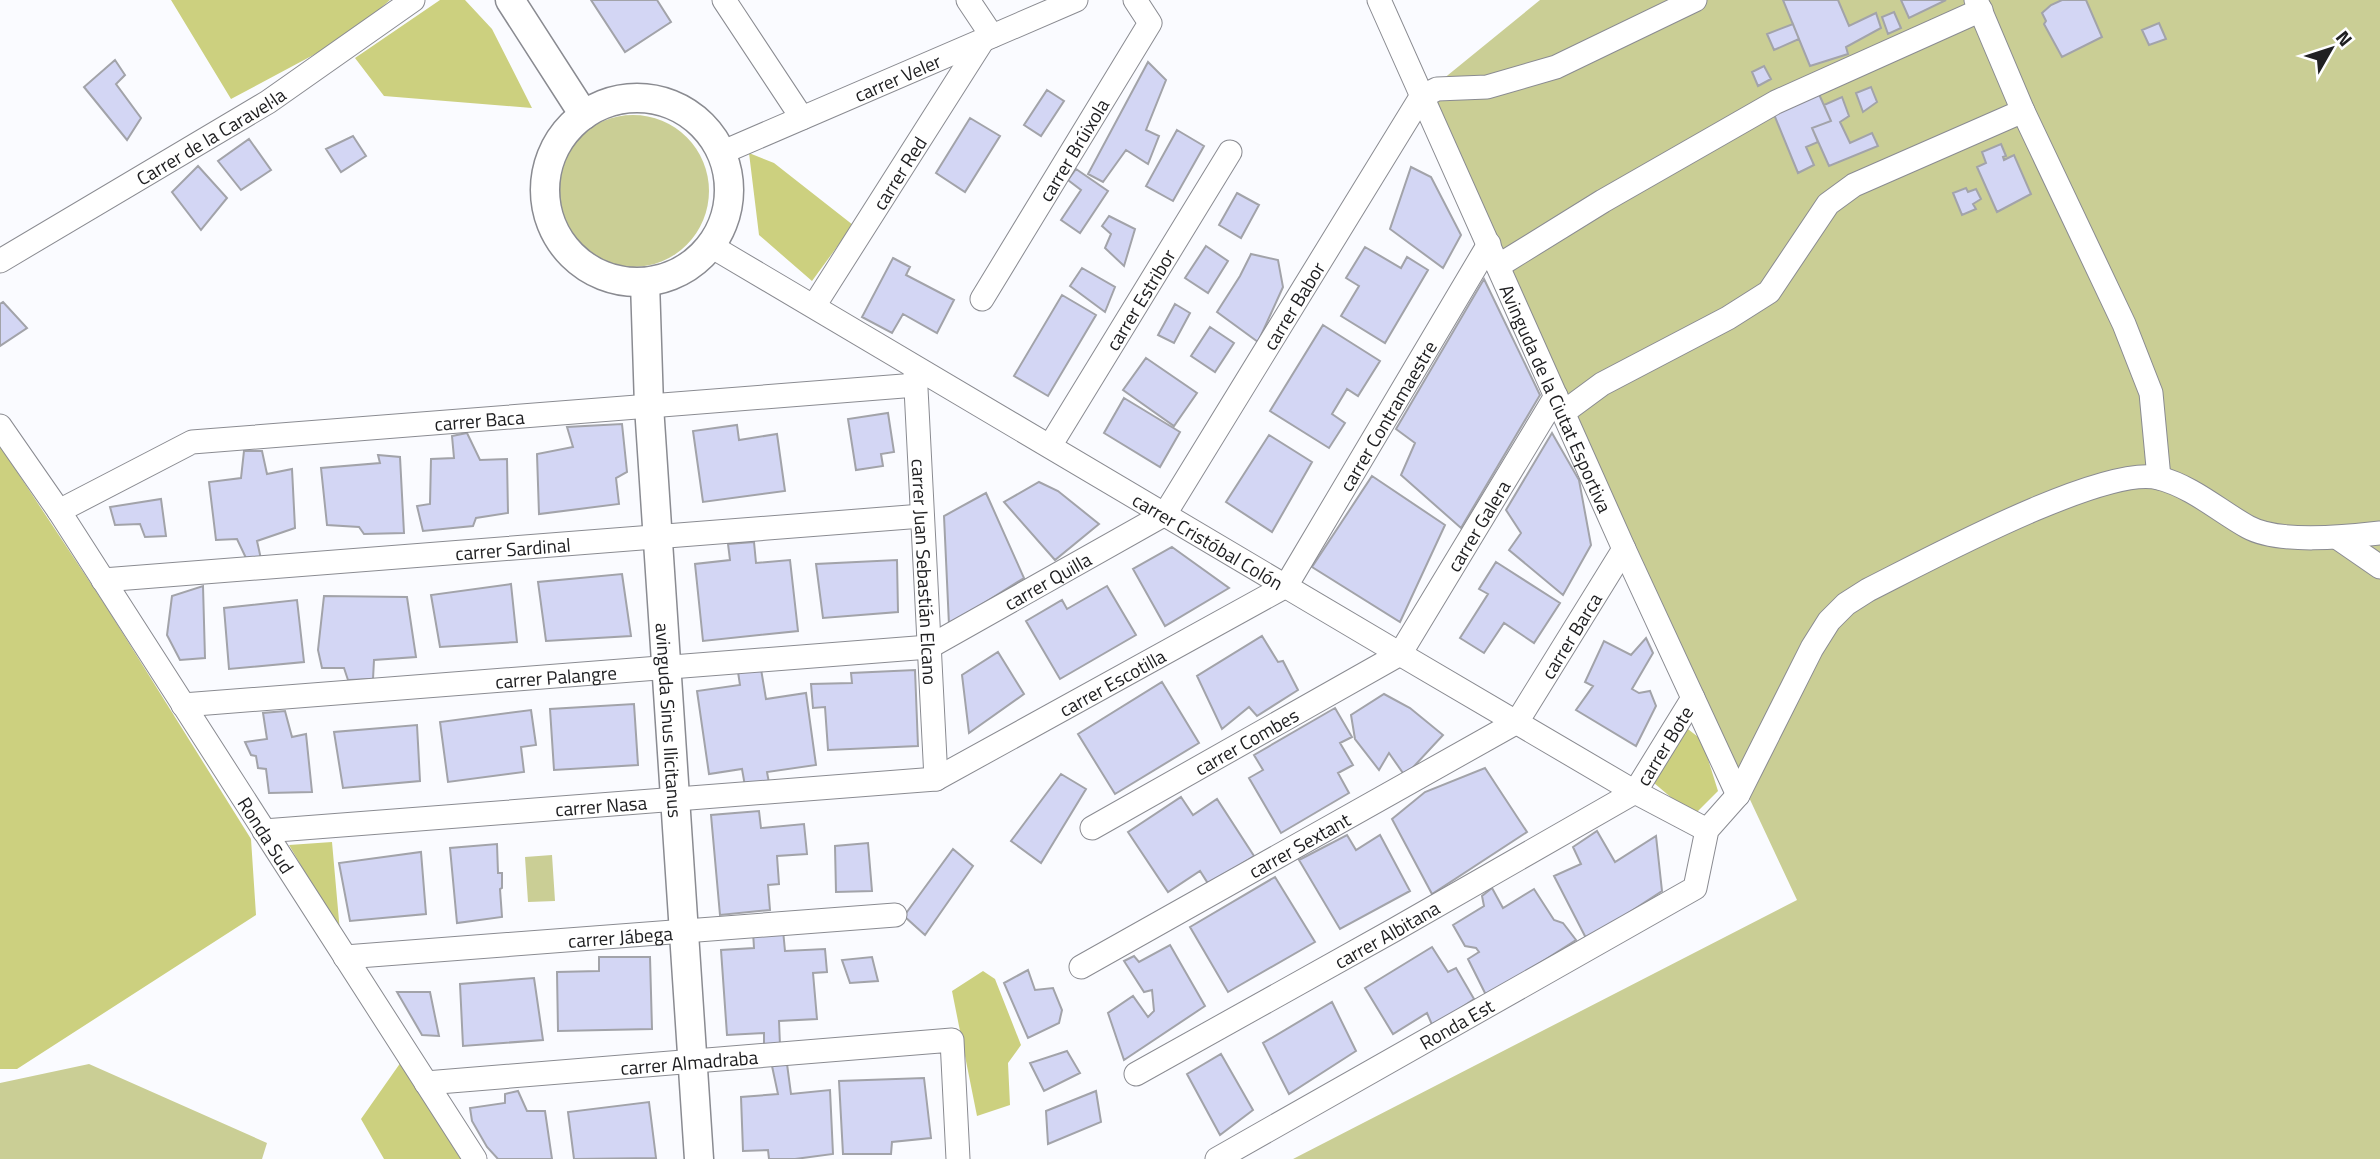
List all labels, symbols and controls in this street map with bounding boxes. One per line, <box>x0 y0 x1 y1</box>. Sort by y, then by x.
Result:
north arrow <box>2296 14 2366 84</box>
text: N <box>2329 24 2360 52</box>
street label: carrer Veler <box>849 45 946 108</box>
street label: Carrer de la Caravel·la <box>130 79 292 192</box>
street label: carrer Brúixola <box>1030 92 1116 207</box>
street label: carrer Red <box>864 130 933 215</box>
street label: carrer Estribor <box>1098 243 1182 356</box>
street label: carrer Babor <box>1255 255 1332 355</box>
street label: Avinguda de la Ciutat Esportiva <box>1493 279 1620 517</box>
street label: carrer Contramaestre <box>1331 335 1443 496</box>
street label: carrer Baca <box>433 401 526 437</box>
street label: carrer Juan Sebastián Elcano <box>905 458 946 686</box>
street label: carrer Galera <box>1439 474 1517 577</box>
street label: carrer Cristóbal Colón <box>1128 485 1289 596</box>
street label: carrer Sardinal <box>454 529 572 567</box>
street label: carrer Quilla <box>998 544 1097 617</box>
street label: carrer Barca <box>1533 586 1609 684</box>
street label: avinguda Sinus Ilicitanus <box>649 622 691 819</box>
street label: carrer Escotilla <box>1053 641 1171 723</box>
street label: carrer Palangre <box>494 657 618 695</box>
street label: carrer Combes <box>1189 700 1304 782</box>
street label: carrer Bote <box>1628 700 1700 791</box>
street label: carrer Nasa <box>554 787 648 823</box>
street label: Ronda Sud <box>231 791 302 879</box>
street label: carrer Sextant <box>1243 804 1355 885</box>
street label: carrer Albitana <box>1328 892 1445 975</box>
street label: carrer Jábega <box>567 917 674 954</box>
street label: Ronda Est <box>1414 990 1499 1056</box>
street label: carrer Almadraba <box>619 1041 760 1082</box>

